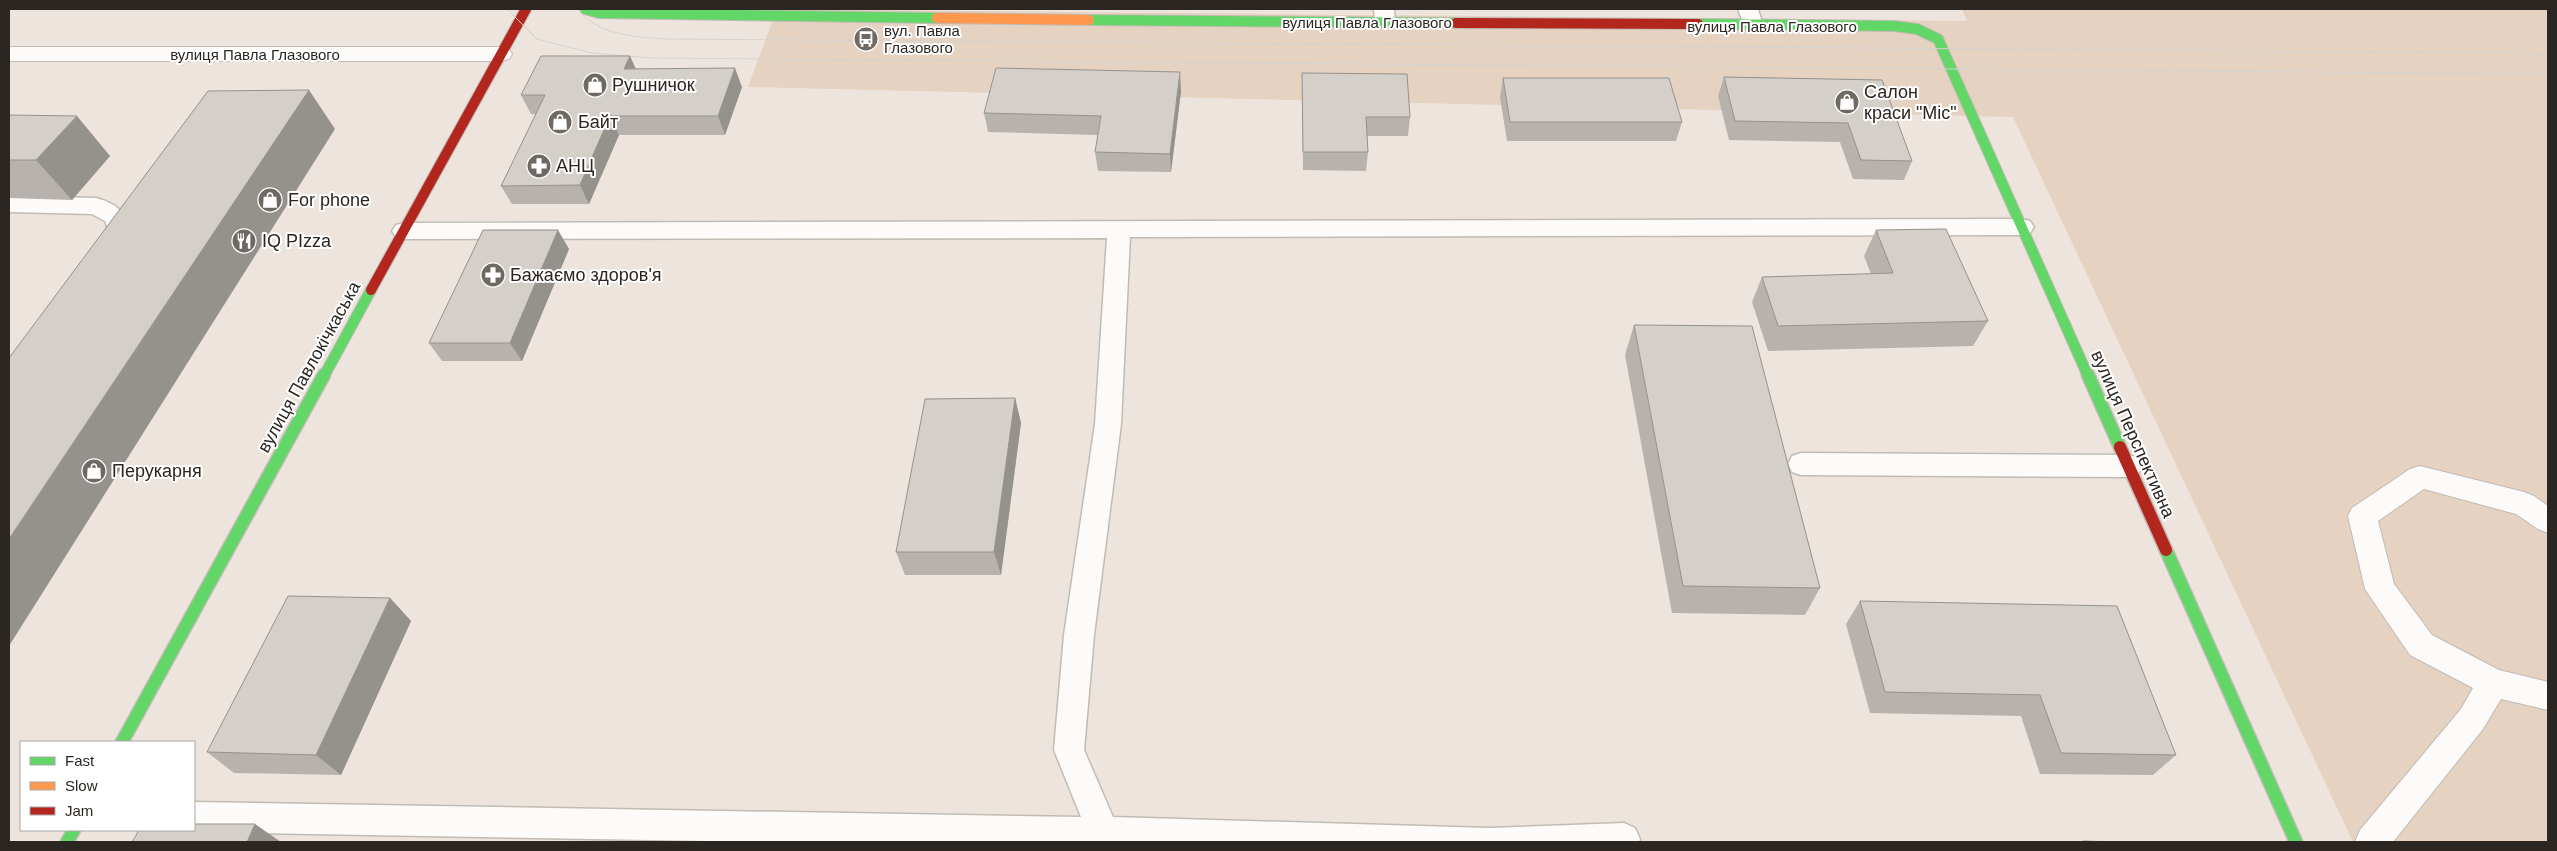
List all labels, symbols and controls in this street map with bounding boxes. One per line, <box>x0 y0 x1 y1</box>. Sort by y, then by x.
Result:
street label: вулиця Павла Глазового <box>1282 14 1452 31</box>
street label: вулиця Павла Глазового <box>1687 18 1857 35</box>
place label: вул. Павла Глазового <box>884 22 960 56</box>
bus stop icon: вул. Павла Глазового <box>853 26 879 52</box>
street label: вулиця Павла Глазового <box>170 46 340 63</box>
shop icon: Рушничок <box>582 72 608 98</box>
place label: Рушничок <box>612 75 695 95</box>
place label: Салон краси "Міс" <box>1864 82 1957 123</box>
shop icon: Салон краси "Міс" <box>1834 89 1860 115</box>
shop icon: Байт <box>547 109 573 135</box>
place label: Байт <box>578 112 618 132</box>
pharmacy icon: АНЦ <box>526 153 552 179</box>
place label: АНЦ <box>556 156 594 176</box>
shop icon: For phone <box>257 187 283 213</box>
place label: For phone <box>288 190 370 210</box>
restaurant icon: IQ PIzza <box>231 228 257 254</box>
place label: IQ PIzza <box>262 231 332 251</box>
pharmacy icon: Бажаємо здоров'я <box>480 262 506 288</box>
place label: Бажаємо здоров'я <box>510 265 662 285</box>
street label: вулиця Павлокічкаська <box>254 277 365 456</box>
street label: вулиця Перспективна <box>2087 347 2179 522</box>
shop icon: Перукарня <box>81 458 107 484</box>
place label: Перукарня <box>112 461 202 481</box>
legend <box>20 741 195 831</box>
text: Fast <box>65 752 95 769</box>
text: Slow <box>65 777 98 794</box>
text: Jam <box>65 802 93 819</box>

